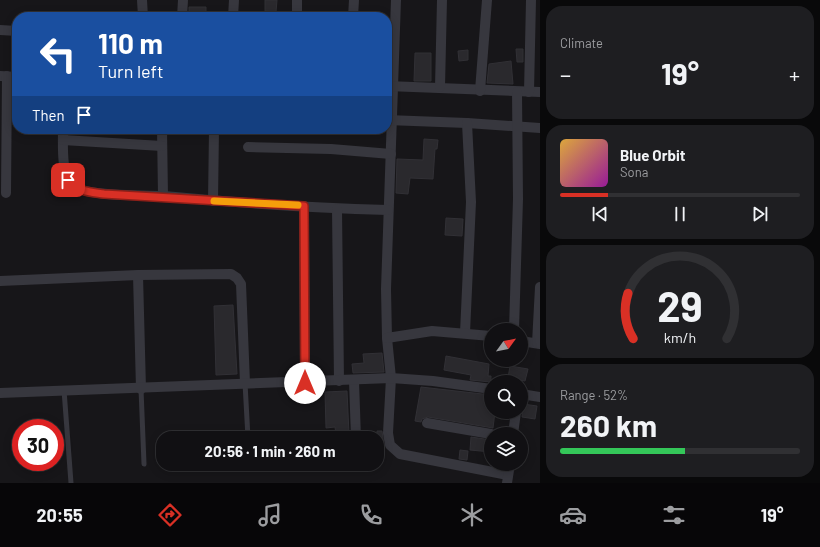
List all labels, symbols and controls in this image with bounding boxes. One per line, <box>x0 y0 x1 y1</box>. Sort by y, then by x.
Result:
text: 110 m <box>98 26 163 60</box>
icon: left <box>32 28 84 80</box>
text: Climate <box>560 35 603 51</box>
text: 19° <box>661 55 699 91</box>
text: Turn left <box>98 60 164 82</box>
text: − <box>560 61 571 87</box>
text: + <box>789 61 800 87</box>
icon: arrive <box>73 104 95 126</box>
text: Then <box>32 106 65 124</box>
text: Blue Orbit <box>620 146 685 164</box>
pin <box>51 163 85 197</box>
text: Sona <box>620 164 648 180</box>
icon: arrive <box>57 169 79 191</box>
icon: previous <box>589 203 611 225</box>
icon: pause <box>669 203 691 225</box>
icon: next <box>749 203 771 225</box>
text: 29 <box>657 280 703 330</box>
north arrow <box>484 323 528 367</box>
map controls <box>484 323 528 471</box>
text: km/h <box>664 329 696 346</box>
position arrow <box>284 362 326 404</box>
button: search <box>484 375 528 419</box>
text: Range · 52% <box>560 387 628 403</box>
text: 260 km <box>560 407 657 443</box>
speed limit sign: 30 <box>12 419 64 471</box>
button: layers <box>484 427 528 471</box>
text: 20:56 · 1 min · 260 m <box>205 442 336 460</box>
icon: directions <box>156 501 184 529</box>
icon: music <box>256 501 284 529</box>
icon: phone <box>357 501 385 529</box>
icon: climate <box>458 501 486 529</box>
icon: car <box>559 501 587 529</box>
icon: filters <box>660 501 688 529</box>
text: 20:55 <box>36 504 83 526</box>
text: 19° <box>761 504 784 526</box>

